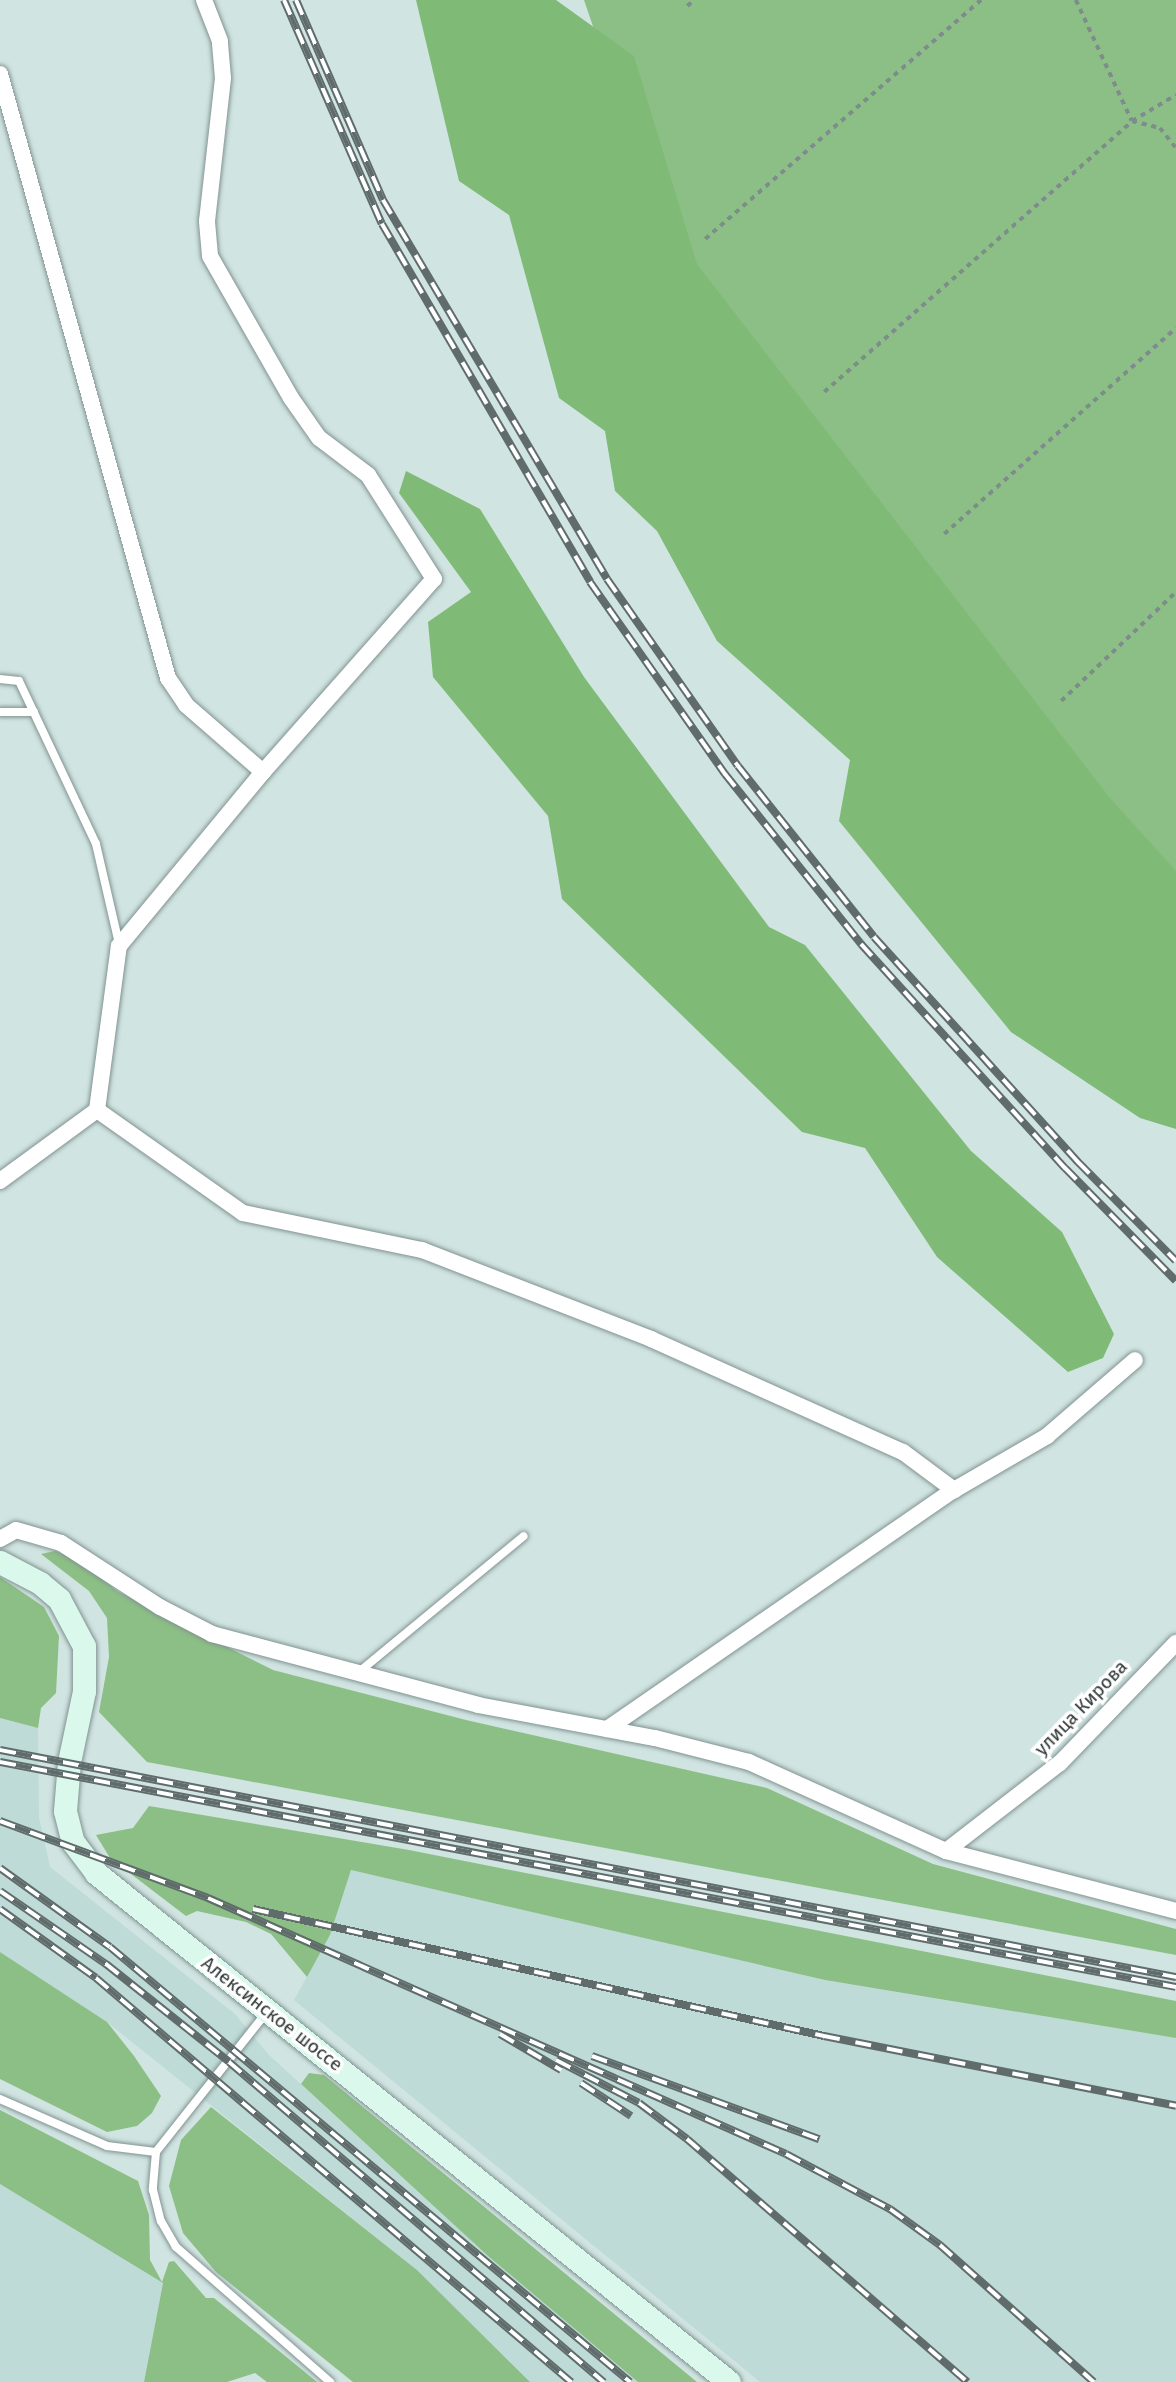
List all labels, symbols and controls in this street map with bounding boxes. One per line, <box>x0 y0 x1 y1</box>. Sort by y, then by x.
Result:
street label: улица Кирова <box>1030 1656 1132 1760</box>
street label: Алексинское шоссе <box>197 1952 347 2076</box>

